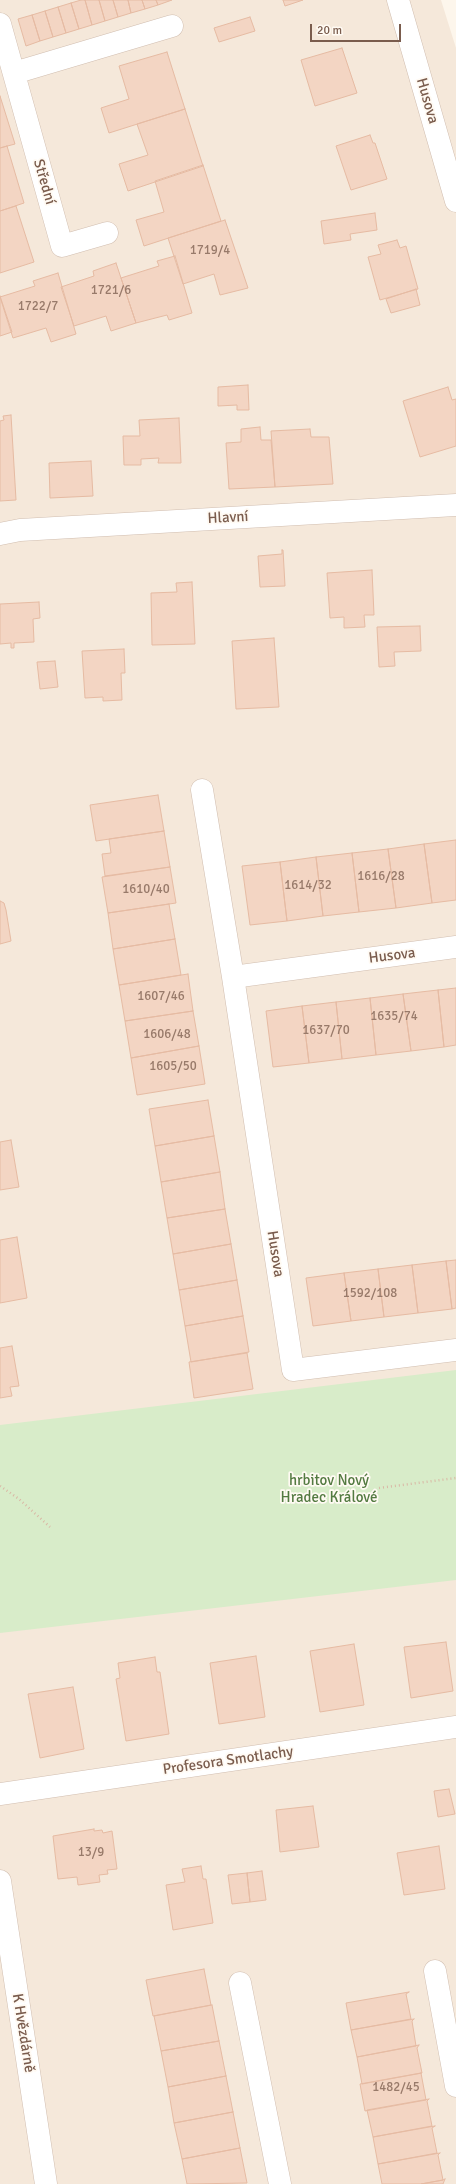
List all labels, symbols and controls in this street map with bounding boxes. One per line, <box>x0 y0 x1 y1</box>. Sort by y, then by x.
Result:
scale bar <box>312 16 403 42</box>
text: 20 m <box>317 23 342 38</box>
street label: Husova <box>412 76 442 126</box>
street label: Střední <box>29 157 59 207</box>
house number: 1719/4 <box>190 243 230 259</box>
house number: 1721/6 <box>91 283 131 299</box>
house number: 1722/7 <box>18 299 58 315</box>
street label: Hlavní <box>207 508 249 528</box>
house number: 1616/28 <box>357 869 405 885</box>
house number: 1614/32 <box>284 878 332 894</box>
house number: 1610/40 <box>122 882 170 898</box>
street label: Husova <box>368 944 416 968</box>
house number: 1607/46 <box>137 989 185 1005</box>
house number: 1635/74 <box>370 1009 418 1025</box>
house number: 1637/70 <box>302 1023 350 1039</box>
house number: 1606/48 <box>143 1027 191 1043</box>
house number: 1605/50 <box>149 1059 197 1075</box>
street label: Husova <box>262 1229 288 1279</box>
house number: 1592/108 <box>343 1286 397 1302</box>
park label: hrbitov Nový Hradec Králové <box>281 1472 377 1507</box>
street label: Profesora Smotlachy <box>162 1743 294 1779</box>
house number: 13/9 <box>78 1845 104 1861</box>
street label: K Hvězdárně <box>8 1992 38 2074</box>
house number: 1482/45 <box>372 2080 420 2096</box>

